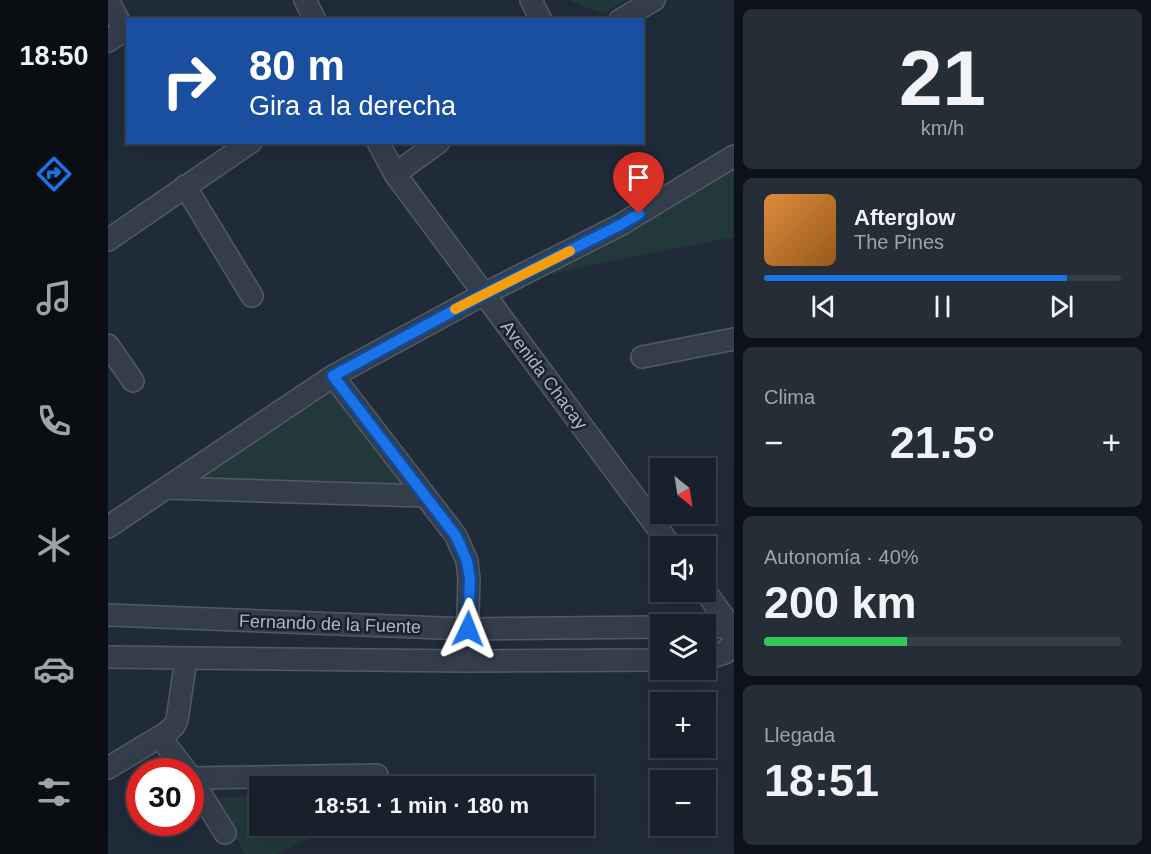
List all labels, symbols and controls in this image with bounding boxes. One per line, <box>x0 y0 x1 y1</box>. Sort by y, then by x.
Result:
text: 21 <box>899 34 986 122</box>
text: 18:50 <box>19 41 89 71</box>
icon: right <box>150 42 228 120</box>
text: 80 m <box>249 42 345 89</box>
text: Gira a la derecha <box>249 91 456 121</box>
text: km/h <box>921 117 964 139</box>
pin <box>613 152 664 214</box>
icon: directions <box>33 153 75 195</box>
icon: arrive <box>622 161 655 194</box>
text: Afterglow <box>854 205 955 230</box>
text: The Pines <box>854 231 944 253</box>
icon: music <box>33 277 75 319</box>
icon: previous <box>807 290 840 323</box>
icon: pause <box>926 290 959 323</box>
icon: next <box>1045 290 1078 323</box>
street label: Avenida Chacay <box>497 317 591 433</box>
text: Clima <box>764 386 815 408</box>
icon: phone <box>33 400 75 442</box>
text: 21.5° <box>890 417 995 468</box>
text: − <box>764 424 783 461</box>
text: + <box>1102 424 1121 461</box>
north arrow <box>650 458 716 524</box>
map controls <box>650 458 716 836</box>
icon: climate <box>33 524 75 566</box>
button: sound <box>650 536 716 602</box>
text: Autonomía · 40% <box>764 546 919 568</box>
text: 200 km <box>764 577 917 628</box>
position arrow <box>436 597 500 661</box>
street label: Fernando de la Fuente <box>239 611 421 637</box>
button: layers <box>650 614 716 680</box>
icon: car <box>33 648 75 690</box>
button: + <box>650 692 716 758</box>
text: Llegada <box>764 724 835 746</box>
text: 18:51 <box>764 755 879 806</box>
speed limit sign: 30 <box>126 758 204 836</box>
button: − <box>650 770 716 836</box>
icon: filters <box>33 771 75 813</box>
text: 18:51 · 1 min · 180 m <box>314 793 529 818</box>

